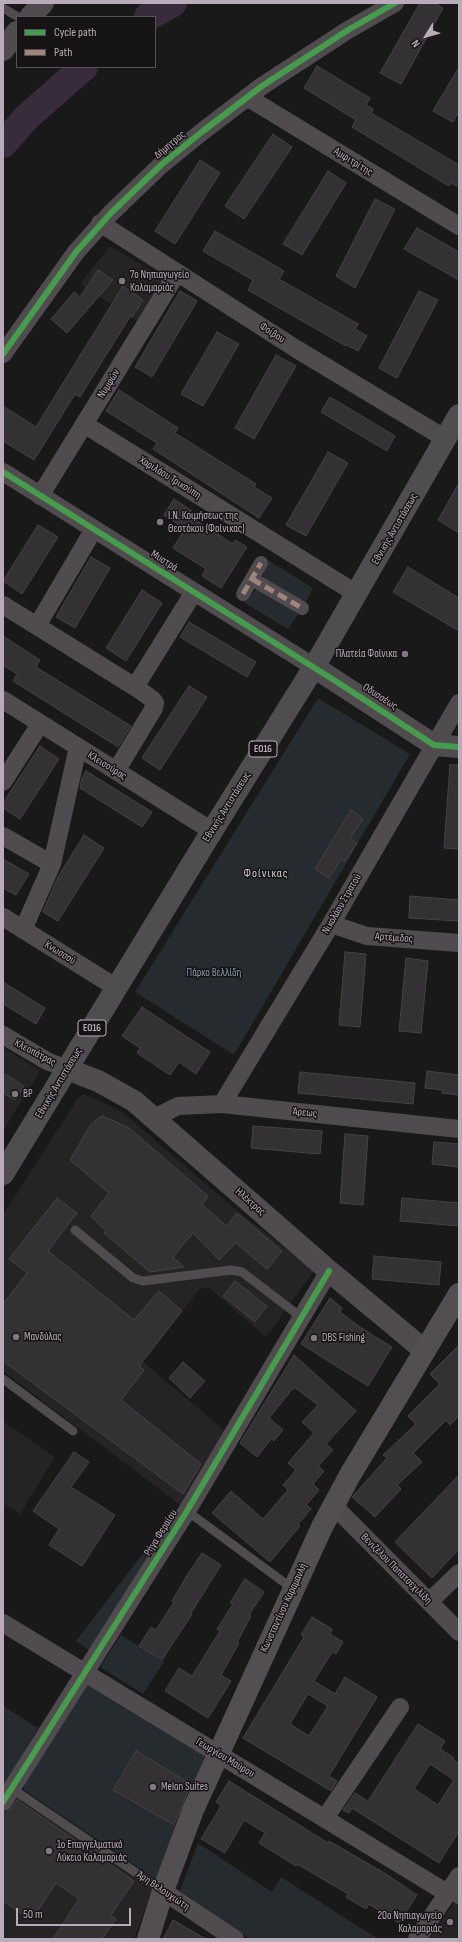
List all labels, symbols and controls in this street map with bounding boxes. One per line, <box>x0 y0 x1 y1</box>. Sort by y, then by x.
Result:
legend <box>16 16 156 68</box>
north arrow <box>406 16 446 56</box>
text: Cycle path <box>54 25 96 40</box>
text: N <box>409 37 423 50</box>
text: Path <box>54 45 72 60</box>
street label: Δήμητρας <box>152 128 188 162</box>
street label: Αμφιτρίτης <box>331 145 375 179</box>
place label: 7ο Νηπιαγωγείο Καλαμαριάς <box>130 268 189 294</box>
marker: 7ο Νηπιαγωγείο Καλαμαριάς <box>117 276 127 286</box>
street label: Φοίβου <box>257 320 287 346</box>
street label: Νυμφών <box>95 367 123 401</box>
street label: Χαριλάου Τρικούπη <box>137 454 203 502</box>
street label: Εθνικής Αντιστάσεως <box>369 491 421 567</box>
place label: Ι.Ν. Κοιμήσεως της Θεοτόκου (Φοίνικας) <box>168 509 245 535</box>
marker: Ι.Ν. Κοιμήσεως της Θεοτόκου (Φοίνικας) <box>155 517 165 527</box>
street label: Μυστρά <box>148 548 180 574</box>
place label: Πλατεία Φοίνικα <box>336 647 397 661</box>
marker: Πλατεία Φοίνικα <box>400 649 410 659</box>
street label: Οδυσσέως <box>360 681 400 713</box>
road number: ΕΟ16 <box>249 741 277 757</box>
street label: Κλεισούρας <box>85 749 129 783</box>
street label: Εθνικής Αντιστάσεως <box>200 769 254 845</box>
district label: Φοίνικας <box>243 867 289 881</box>
street label: Νικολάου Στρατού <box>319 871 365 937</box>
street label: Αρτέμιδος <box>375 930 413 946</box>
street label: Κνωσσού <box>42 938 78 968</box>
park label: Πάρκο Βελλίδη <box>187 966 241 980</box>
road number: ΕΟ16 <box>78 1020 106 1036</box>
street label: Κλεοπάτρας <box>12 1037 58 1069</box>
street label: Εθνικής Αντιστάσεως <box>33 1045 85 1121</box>
place label: BP <box>23 1087 33 1101</box>
marker: BP <box>10 1089 20 1099</box>
street label: Άρεως <box>292 1105 318 1121</box>
street label: Ηλέκτρας <box>232 1185 268 1219</box>
place label: Μανδύλας <box>24 1330 62 1344</box>
place label: DBS Fishing <box>322 1331 365 1345</box>
marker: Μανδύλας <box>11 1332 21 1342</box>
marker: DBS Fishing <box>309 1333 319 1343</box>
street label: Ρήγα Φεραίου <box>142 1507 180 1559</box>
street label: Βενιζέλου Παπατσεχιλίδη <box>358 1531 434 1607</box>
street label: Κωνσταντίνου Καραμανλή <box>258 1562 310 1654</box>
street label: Γεωργίου Μαύρου <box>193 1735 257 1781</box>
place label: Melon Suites <box>161 1780 208 1794</box>
marker: Melon Suites <box>148 1782 158 1792</box>
place label: 1ο Επαγγελματικό Λύκειο Καλαμαριάς <box>57 1838 127 1864</box>
marker: 1ο Επαγγελματικό Λύκειο Καλαμαριάς <box>44 1846 54 1856</box>
street label: Άρη Βελουχιώτη <box>134 1868 192 1914</box>
scale bar <box>18 1900 133 1926</box>
text: 50 m <box>23 1907 43 1922</box>
place label: 20ο Νηπιαγωγείο Καλαμαριάς <box>378 1909 442 1935</box>
marker: 20ο Νηπιαγωγείο Καλαμαριάς <box>445 1917 455 1927</box>

